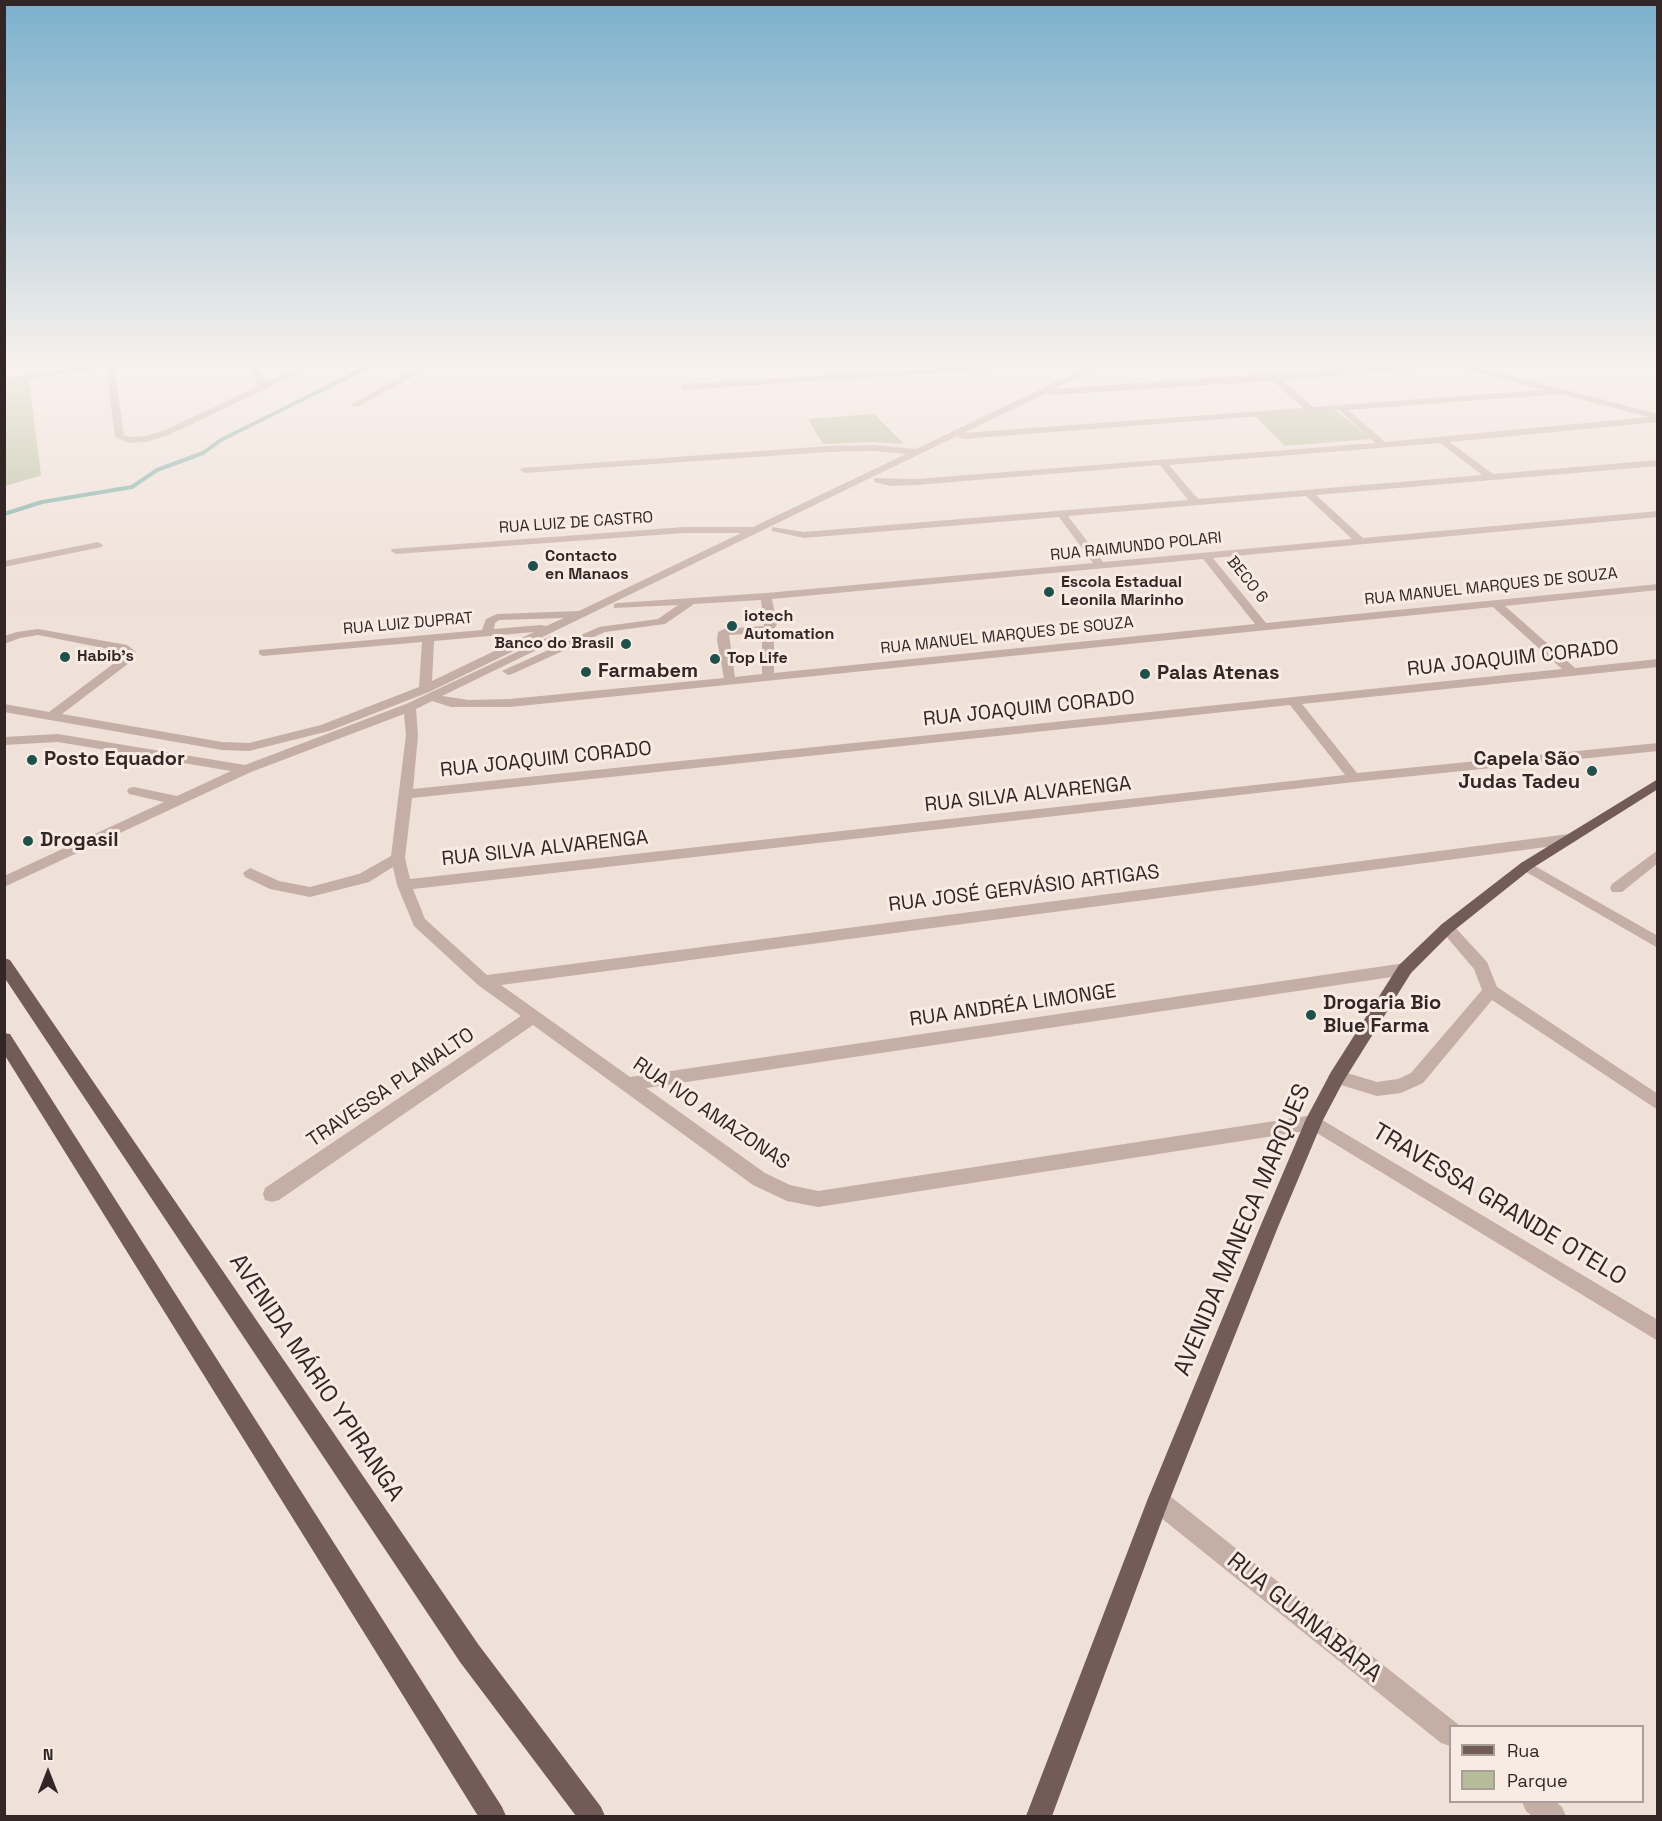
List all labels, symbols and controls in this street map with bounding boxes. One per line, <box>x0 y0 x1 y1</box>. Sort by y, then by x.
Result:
street label: RUA LUIZ DE CASTRO <box>498 508 654 538</box>
street label: RUA RAIMUNDO POLARI <box>1049 528 1223 566</box>
place label: Contacto en Manaos <box>545 547 629 585</box>
street label: BECO 6 <box>1222 553 1272 607</box>
marker: Contacto en Manaos <box>526 559 540 573</box>
street label: RUA MANUEL MARQUES DE SOUZA <box>1364 564 1618 610</box>
place label: Escola Estadual Leonila Marinho <box>1061 573 1184 611</box>
marker: Escola Estadual Leonila Marinho <box>1042 585 1056 599</box>
place label: iotech Automation <box>744 607 834 645</box>
street label: RUA LUIZ DUPRAT <box>342 609 474 639</box>
street label: RUA MANUEL MARQUES DE SOUZA <box>880 613 1134 659</box>
marker: iotech Automation <box>725 619 739 633</box>
place label: Banco do Brasil <box>494 634 614 654</box>
street label: RUA JOAQUIM CORADO <box>1406 636 1620 682</box>
marker: Banco do Brasil <box>619 637 633 651</box>
place label: Habib's <box>77 647 134 667</box>
place label: Top Life <box>727 649 788 669</box>
marker: Habib's <box>58 650 72 664</box>
marker: Top Life <box>708 652 722 666</box>
place label: Farmabem <box>598 660 698 684</box>
place label: Palas Atenas <box>1157 662 1280 686</box>
marker: Farmabem <box>579 665 593 679</box>
marker: Palas Atenas <box>1138 667 1152 681</box>
street label: RUA JOAQUIM CORADO <box>922 686 1136 732</box>
street label: RUA JOAQUIM CORADO <box>439 737 653 783</box>
place label: Posto Equador <box>44 748 185 772</box>
place label: Capela São Judas Tadeu <box>1458 748 1580 795</box>
marker: Posto Equador <box>25 753 39 767</box>
marker: Capela São Judas Tadeu <box>1585 764 1599 778</box>
street label: RUA SILVA ALVARENGA <box>923 772 1133 818</box>
street label: RUA SILVA ALVARENGA <box>440 826 650 872</box>
place label: Drogasil <box>40 829 118 853</box>
marker: Drogasil <box>21 834 35 848</box>
street label: RUA JOSÉ GERVÁSIO ARTIGAS <box>887 860 1161 918</box>
street label: RUA ANDRÉA LIMONGE <box>908 980 1118 1032</box>
place label: Drogaria Bio Blue Farma <box>1323 992 1441 1039</box>
marker: Drogaria Bio Blue Farma <box>1304 1008 1318 1022</box>
street label: TRAVESSA PLANALTO <box>303 1023 479 1153</box>
street label: RUA IVO AMAZONAS <box>628 1053 794 1175</box>
street label: AVENIDA MANECA MARQUES <box>1168 1080 1318 1380</box>
street label: TRAVESSA GRANDE OTELO <box>1367 1118 1631 1292</box>
street label: AVENIDA MÁRIO YPIRANGA <box>222 1249 410 1507</box>
street label: RUA GUANABARA <box>1221 1547 1387 1689</box>
legend <box>1449 1725 1644 1803</box>
text: Rua <box>1507 1739 1540 1762</box>
north arrow <box>18 1743 78 1803</box>
text: N <box>43 1744 53 1765</box>
text: Parque <box>1507 1769 1568 1792</box>

